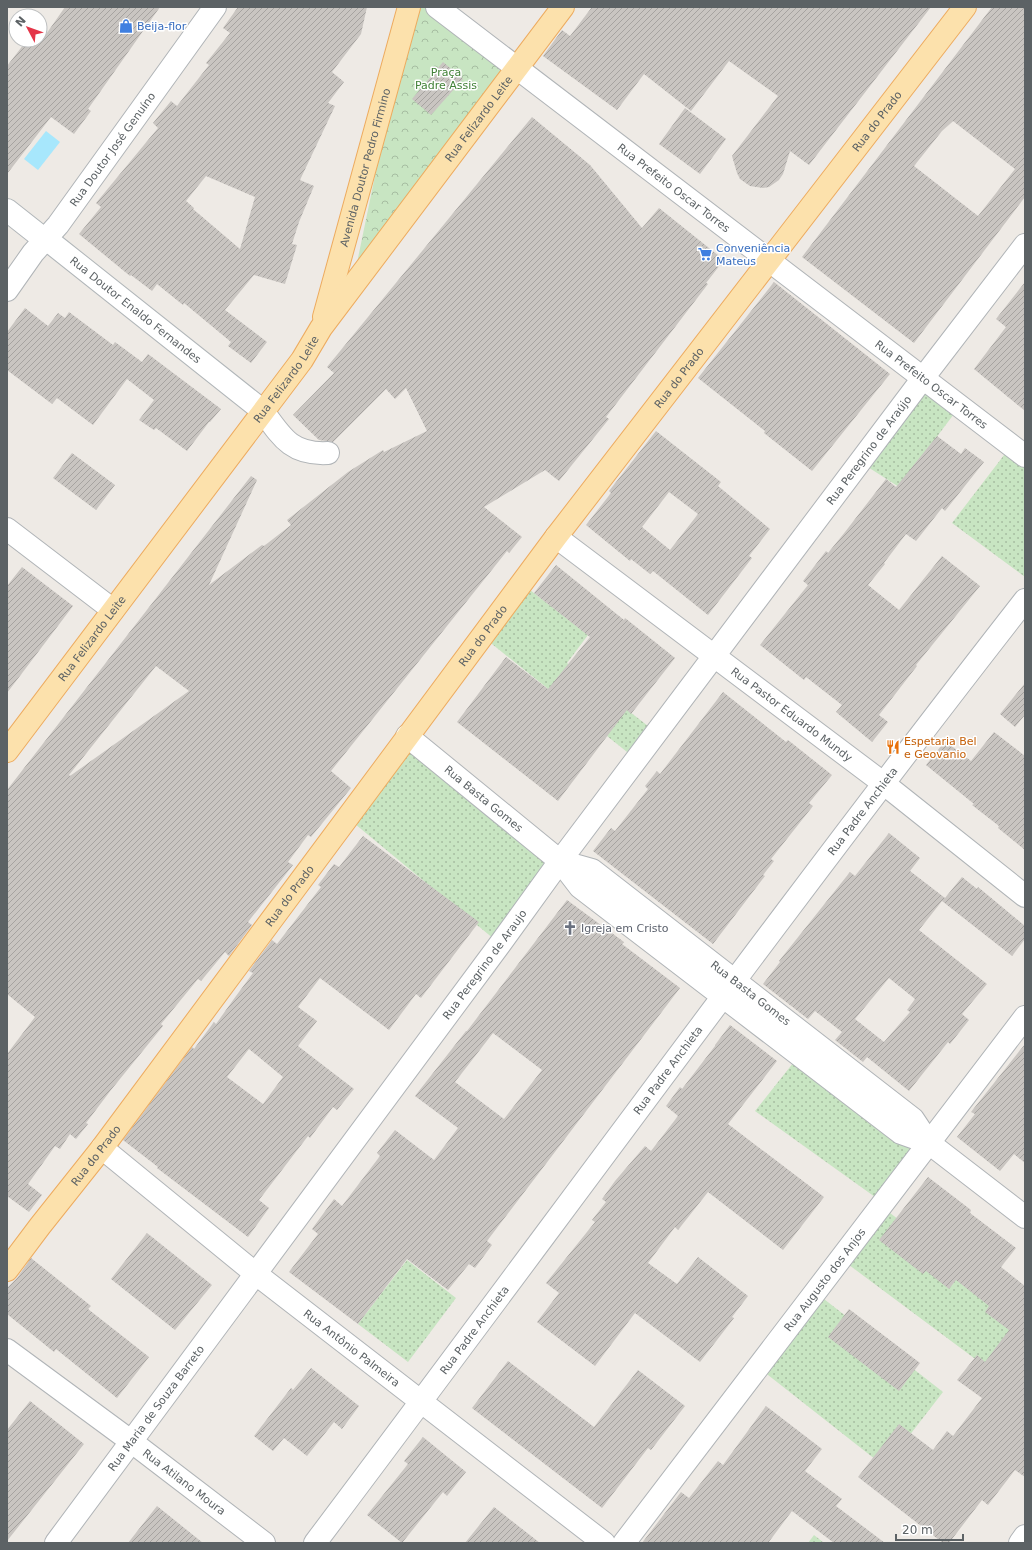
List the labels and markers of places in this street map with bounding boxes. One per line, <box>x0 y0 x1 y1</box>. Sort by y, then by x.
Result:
shop icon: Beija-flor <box>118 18 134 34</box>
place label: Beija-flor <box>137 20 187 33</box>
place label: Conveniência Mateus <box>716 242 790 268</box>
supermarket icon: Conveniência Mateus <box>697 246 713 262</box>
place label: Espetaria Bel e Geovanio <box>904 735 977 761</box>
restaurant icon: Espetaria Bel e Geovanio <box>885 739 901 755</box>
church icon: Igreja em Cristo <box>562 920 578 936</box>
place label: Igreja em Cristo <box>581 922 669 935</box>

